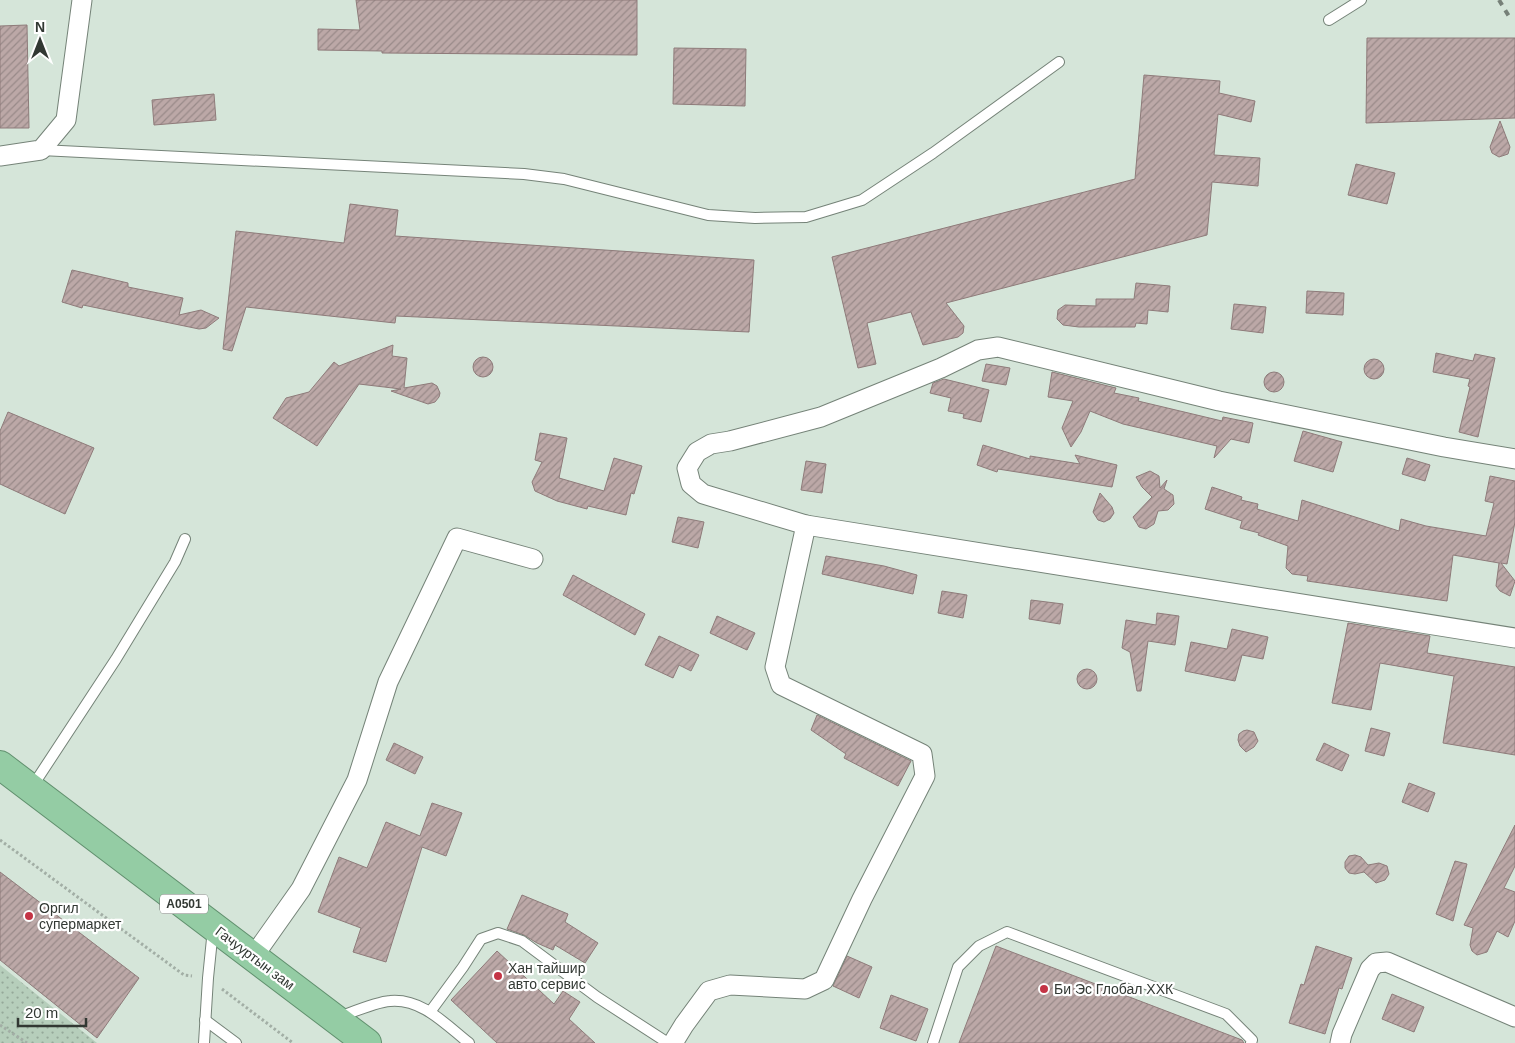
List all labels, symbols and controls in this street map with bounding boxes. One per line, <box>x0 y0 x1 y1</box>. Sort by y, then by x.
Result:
north arrow <box>15 15 65 65</box>
text: N <box>35 19 45 35</box>
road number: A0501 <box>160 894 208 914</box>
place label: Оргил супермаркет <box>39 900 122 932</box>
marker: Оргил супермаркет <box>23 910 35 922</box>
street label: Гачууртын зам <box>212 923 298 993</box>
place label: Хан тайшир авто сервис <box>508 960 586 992</box>
marker: Хан тайшир авто сервис <box>492 970 504 982</box>
place label: Би Эс Глобал ХХК <box>1054 981 1174 997</box>
marker: Би Эс Глобал ХХК <box>1038 983 1050 995</box>
scale bar <box>18 996 85 1028</box>
text: 20 m <box>25 1004 58 1021</box>

